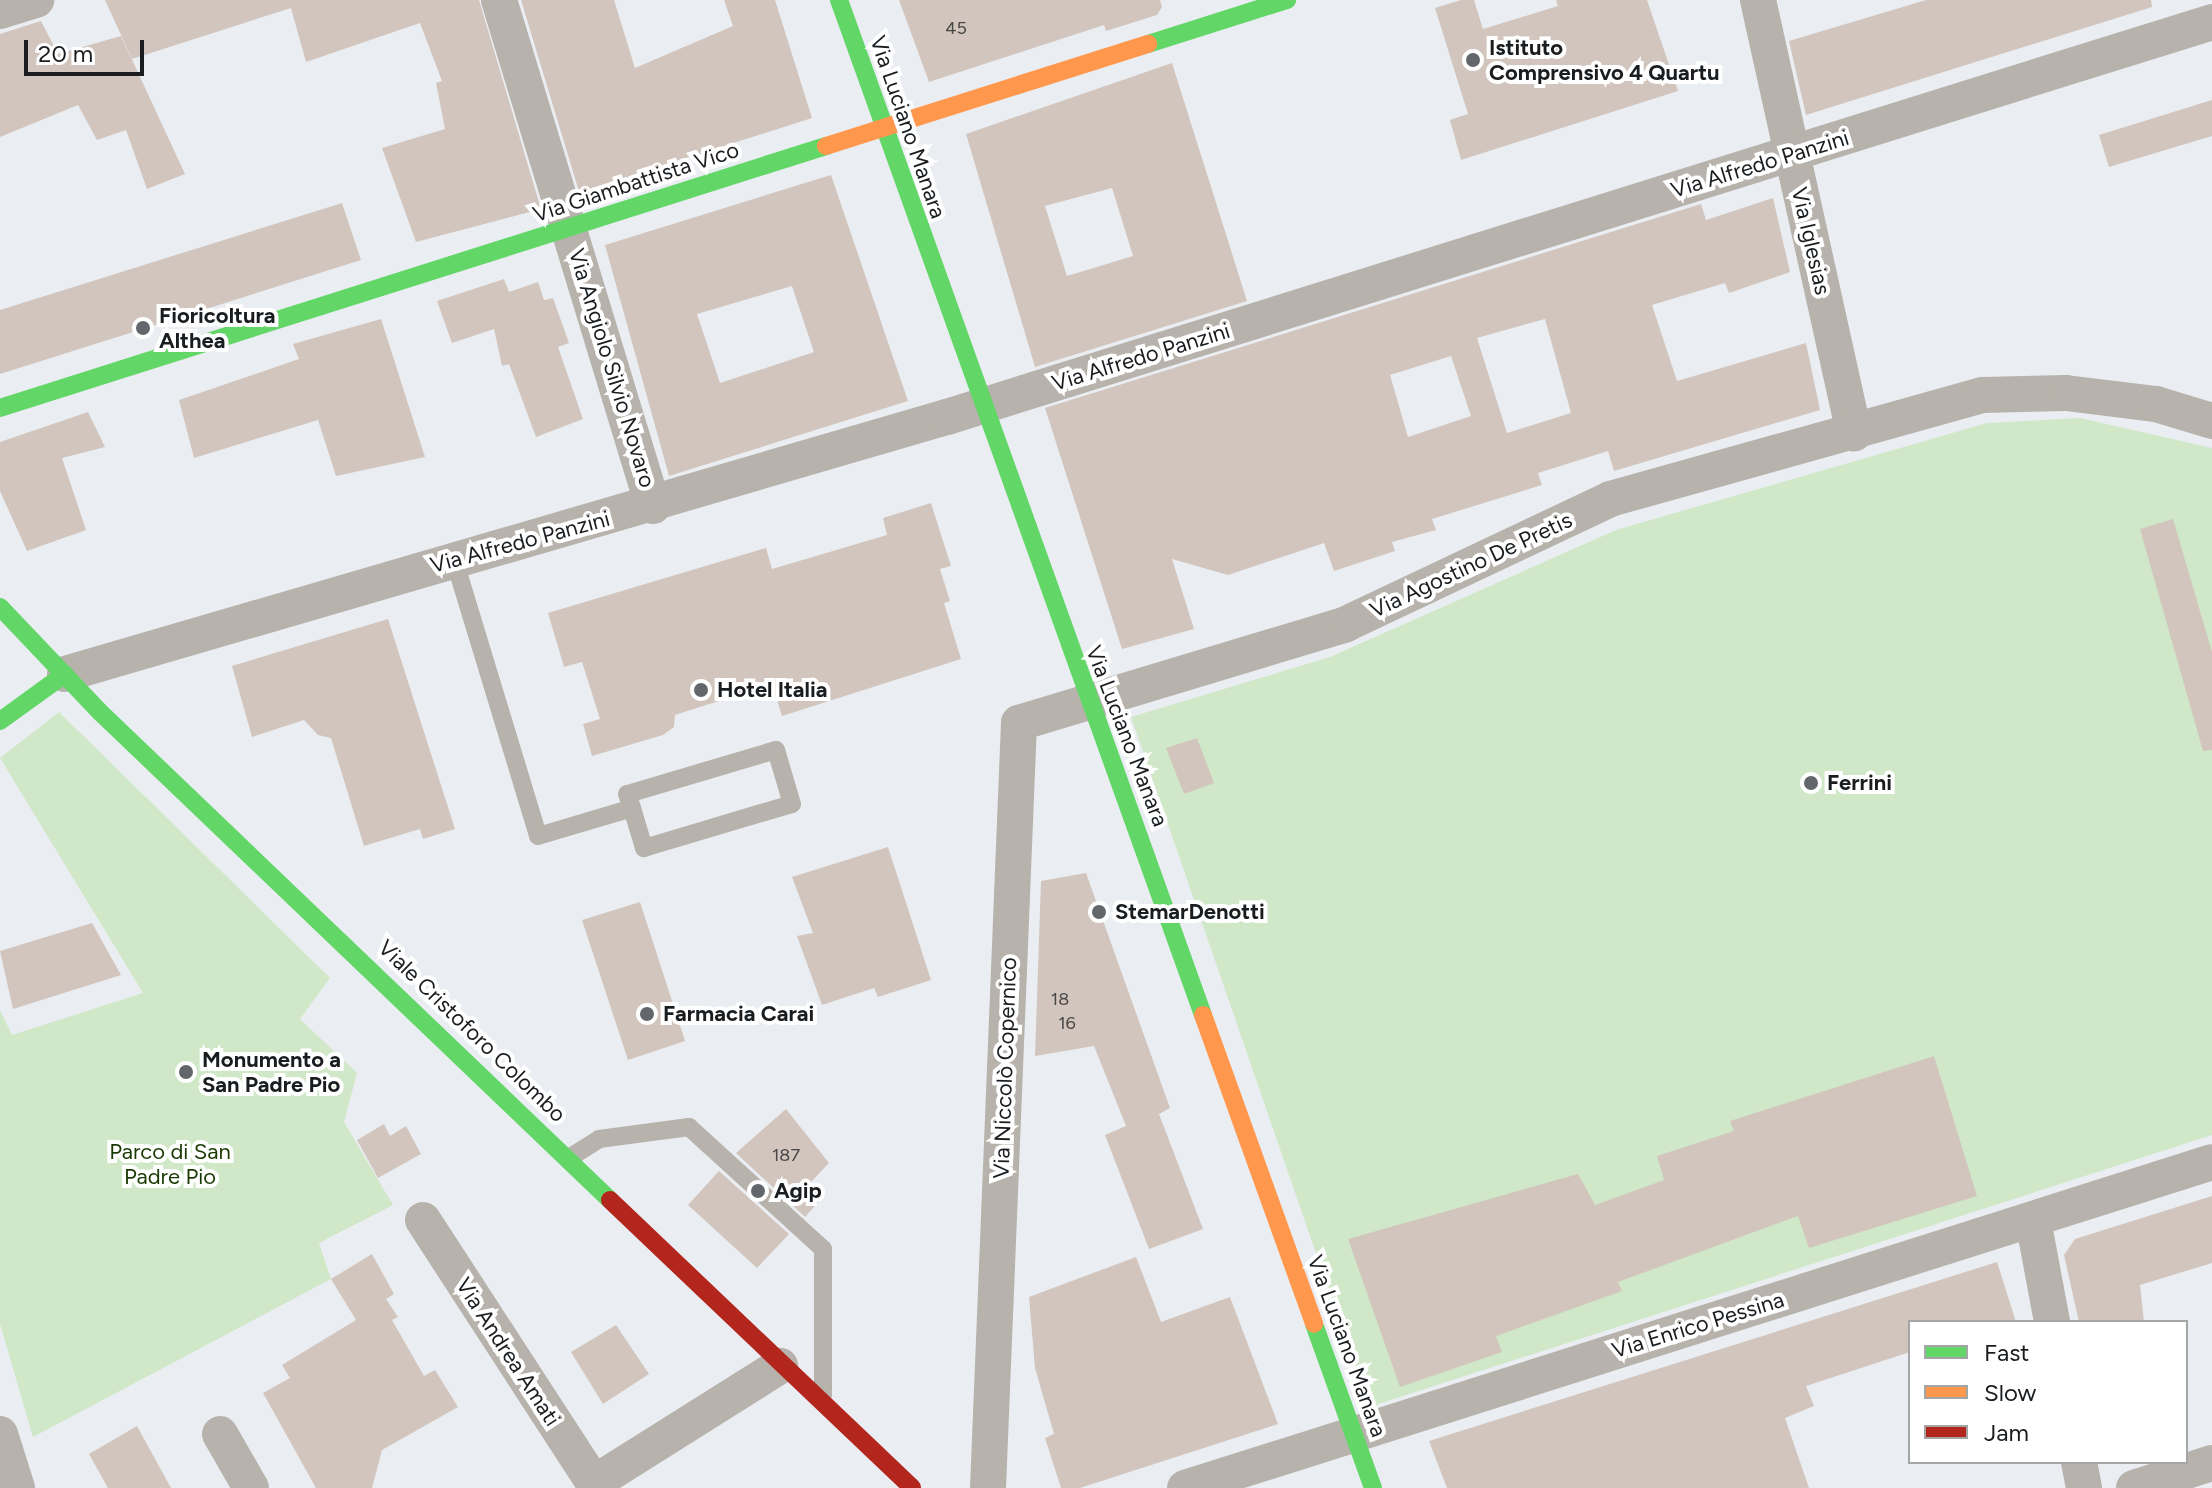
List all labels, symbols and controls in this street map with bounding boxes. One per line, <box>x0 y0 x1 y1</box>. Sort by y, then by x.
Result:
house number: 45 <box>945 17 967 39</box>
scale bar <box>28 24 148 74</box>
street label: Via Luciano Manara <box>864 32 952 222</box>
place label: Istituto Comprensivo 4 Quartu <box>1489 34 1719 86</box>
text: 20 m <box>38 39 93 68</box>
marker: Istituto Comprensivo 4 Quartu <box>1464 51 1482 69</box>
street label: Via Alfredo Panzini <box>1668 124 1852 204</box>
street label: Via Giambattista Vico <box>530 136 742 228</box>
street label: Via Iglesias <box>1786 185 1836 297</box>
street label: Via Angiolo Silvio Novaro <box>563 245 661 491</box>
place label: Fioricoltura Althea <box>159 302 275 354</box>
street label: Via Alfredo Panzini <box>1049 317 1233 397</box>
marker: Fioricoltura Althea <box>134 319 152 337</box>
street label: Via Alfredo Panzini <box>427 505 613 579</box>
street label: Via Agostino De Pretis <box>1366 507 1576 623</box>
street label: Via Luciano Manara <box>1080 642 1174 830</box>
place label: Hotel Italia <box>717 677 827 703</box>
marker: Hotel Italia <box>692 681 710 699</box>
place label: Ferrini <box>1827 770 1892 796</box>
marker: Ferrini <box>1802 774 1820 792</box>
place label: StemarDenotti <box>1115 899 1265 925</box>
marker: StemarDenotti <box>1090 903 1108 921</box>
street label: Viale Cristoforo Colombo <box>373 934 571 1128</box>
street label: Via Niccolò Copernico <box>988 957 1022 1179</box>
house number: 18 <box>1051 988 1069 1010</box>
place label: Farmacia Carai <box>663 1001 814 1027</box>
marker: Farmacia Carai <box>638 1005 656 1023</box>
house number: 16 <box>1058 1012 1076 1034</box>
place label: Monumento a San Padre Pio <box>202 1046 341 1098</box>
marker: Monumento a San Padre Pio <box>177 1063 195 1081</box>
park label: Parco di San Padre Pio <box>109 1138 231 1190</box>
house number: 187 <box>772 1144 800 1166</box>
place label: Agip <box>774 1178 822 1204</box>
marker: Agip <box>749 1182 767 1200</box>
street label: Via Luciano Manara <box>1302 1252 1392 1440</box>
street label: Via Andrea Amati <box>450 1273 566 1431</box>
street label: Via Enrico Pessina <box>1609 1286 1787 1364</box>
legend <box>1908 1320 2188 1464</box>
text: Fast <box>1984 1338 2029 1367</box>
text: Slow <box>1984 1378 2036 1407</box>
text: Jam <box>1984 1418 2029 1447</box>

